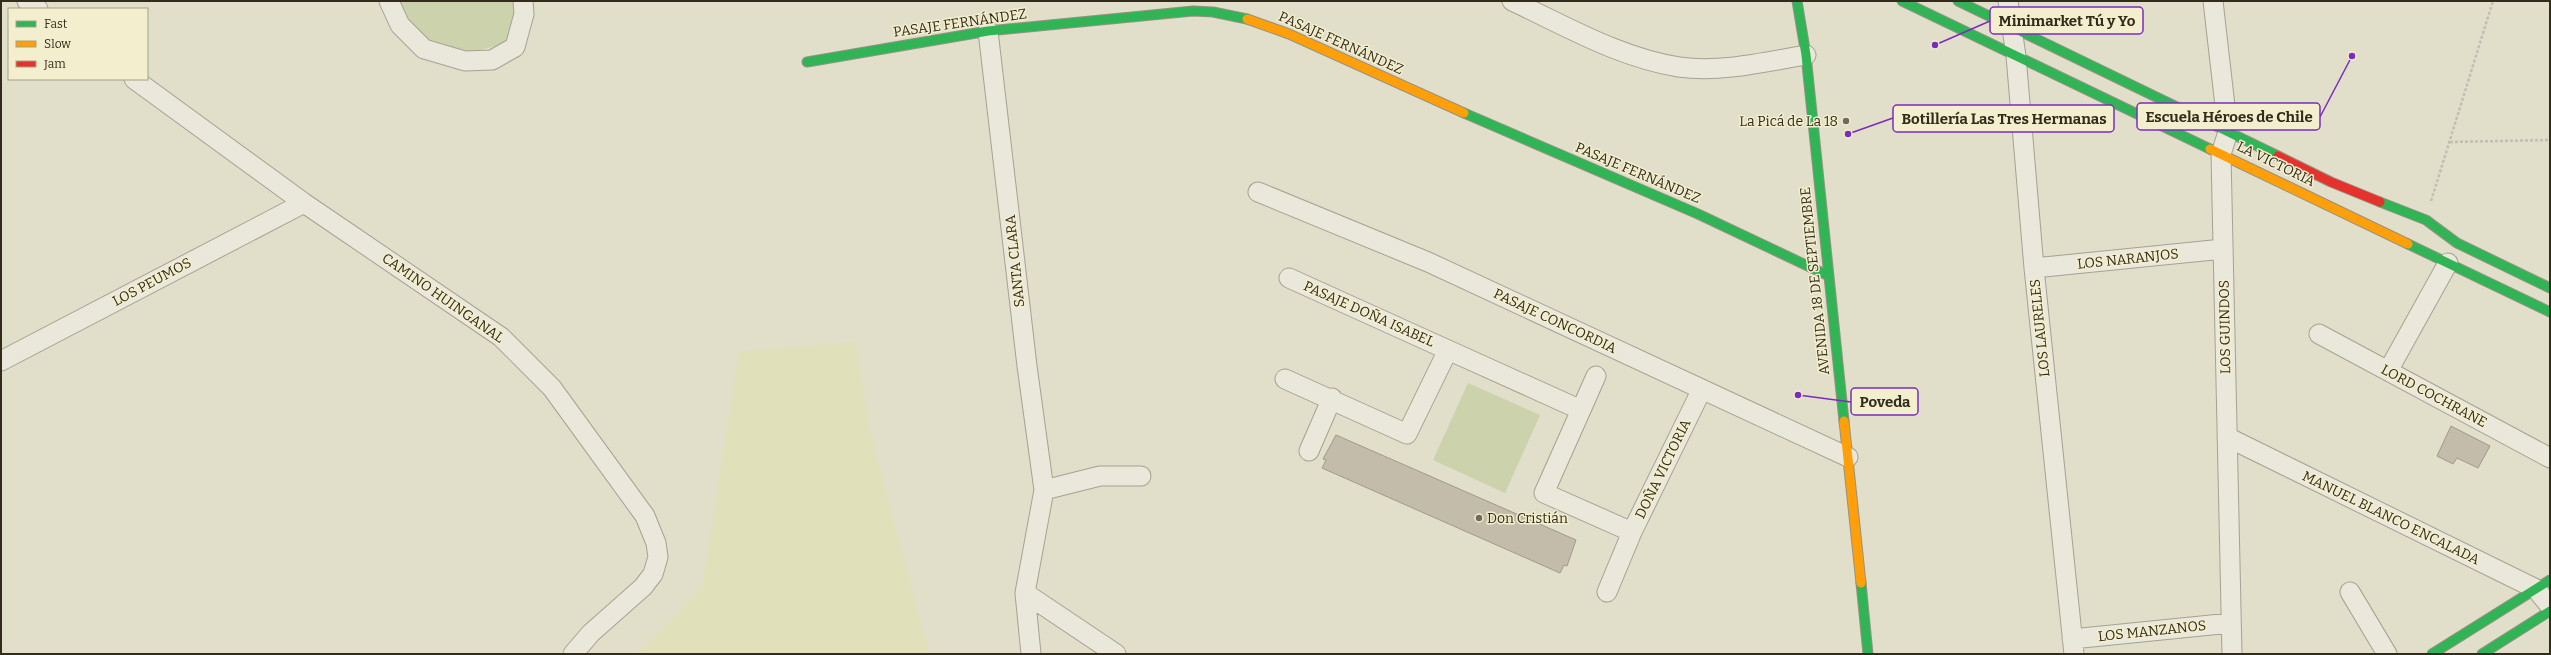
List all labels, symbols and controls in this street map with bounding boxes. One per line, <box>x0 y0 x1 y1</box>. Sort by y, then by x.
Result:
street label: PASAJE FERNÁNDEZ <box>892 4 1028 41</box>
street label: PASAJE FERNÁNDEZ <box>1276 7 1406 78</box>
callout: Minimarket Tú y Yo <box>1990 7 2143 34</box>
legend <box>8 8 148 80</box>
text: Minimarket Tú y Yo <box>1999 12 2136 30</box>
text: Fast <box>44 17 68 31</box>
text: Slow <box>44 37 71 51</box>
text: Jam <box>43 57 66 71</box>
callout: Escuela Héroes de Chile <box>2137 103 2320 130</box>
callout: Botillería Las Tres Hermanas <box>1893 105 2114 132</box>
text: Escuela Héroes de Chile <box>2145 108 2313 126</box>
text: Botillería Las Tres Hermanas <box>1901 110 2107 128</box>
place label: La Picá de La 18 <box>1739 113 1838 130</box>
marker: La Picá de La 18 <box>1841 116 1851 126</box>
street label: PASAJE FERNÁNDEZ <box>1573 138 1704 207</box>
street label: LA VICTORIA <box>2234 138 2318 190</box>
street label: AVENIDA 18 DE SEPTIEMBRE <box>1797 186 1833 376</box>
street label: SANTA CLARA <box>1002 214 1028 308</box>
street label: LOS NARANJOS <box>2076 245 2180 273</box>
street label: CAMINO HUINGANAL <box>379 250 507 347</box>
street label: LOS PEUMOS <box>110 254 194 310</box>
street label: PASAJE DOÑA ISABEL <box>1301 277 1437 351</box>
street label: LOS LAURELES <box>2026 278 2054 378</box>
street label: LOS GUINDOS <box>2216 280 2234 374</box>
street label: PASAJE CONCORDIA <box>1491 285 1619 357</box>
street label: LORD COCHRANE <box>2378 361 2490 431</box>
callout: Poveda <box>1851 388 1918 415</box>
text: Poveda <box>1859 393 1911 411</box>
street label: DOÑA VICTORIA <box>1632 416 1694 522</box>
street label: MANUEL BLANCO ENCALADA <box>2300 468 2483 568</box>
place label: Don Cristián <box>1487 510 1568 527</box>
marker: Don Cristián <box>1474 513 1484 523</box>
street label: LOS MANZANOS <box>2097 617 2207 645</box>

